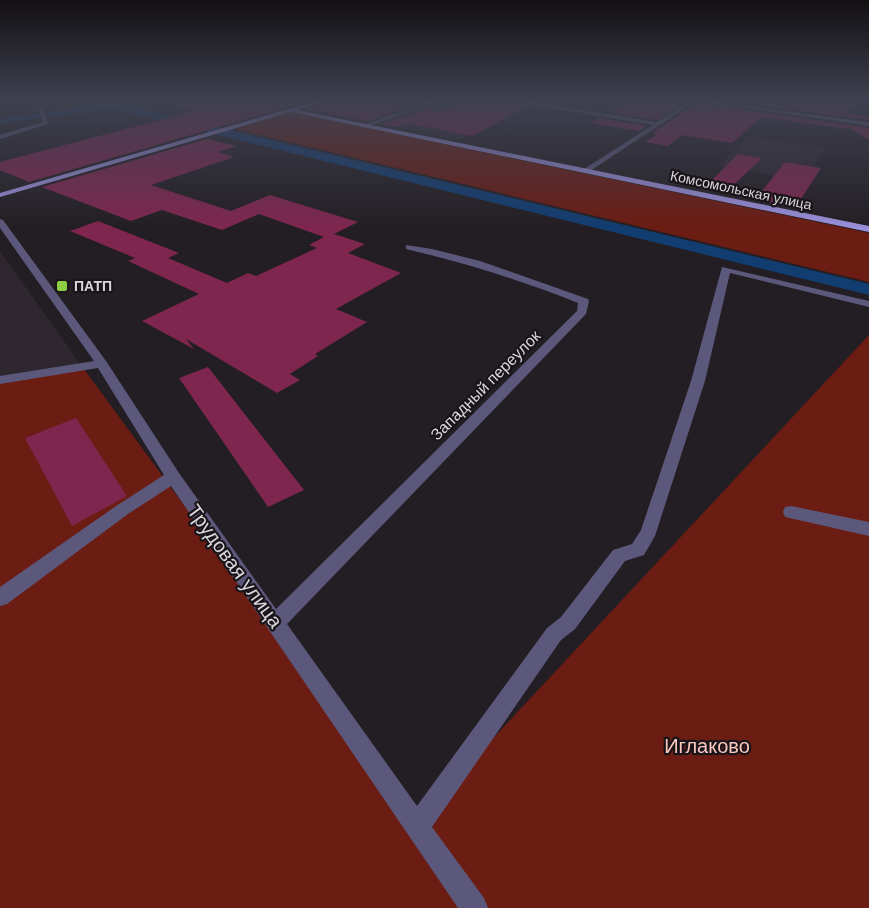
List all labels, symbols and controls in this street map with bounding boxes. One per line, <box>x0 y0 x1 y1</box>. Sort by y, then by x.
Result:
street label: Комсомольская улица <box>669 167 813 213</box>
place label: ПАТП <box>74 278 112 294</box>
marker: ПАТП <box>55 279 69 293</box>
street label: Западный переулок <box>427 327 544 443</box>
street label: Трудовая улица <box>183 500 288 633</box>
park label: Иглаково <box>664 735 750 757</box>

